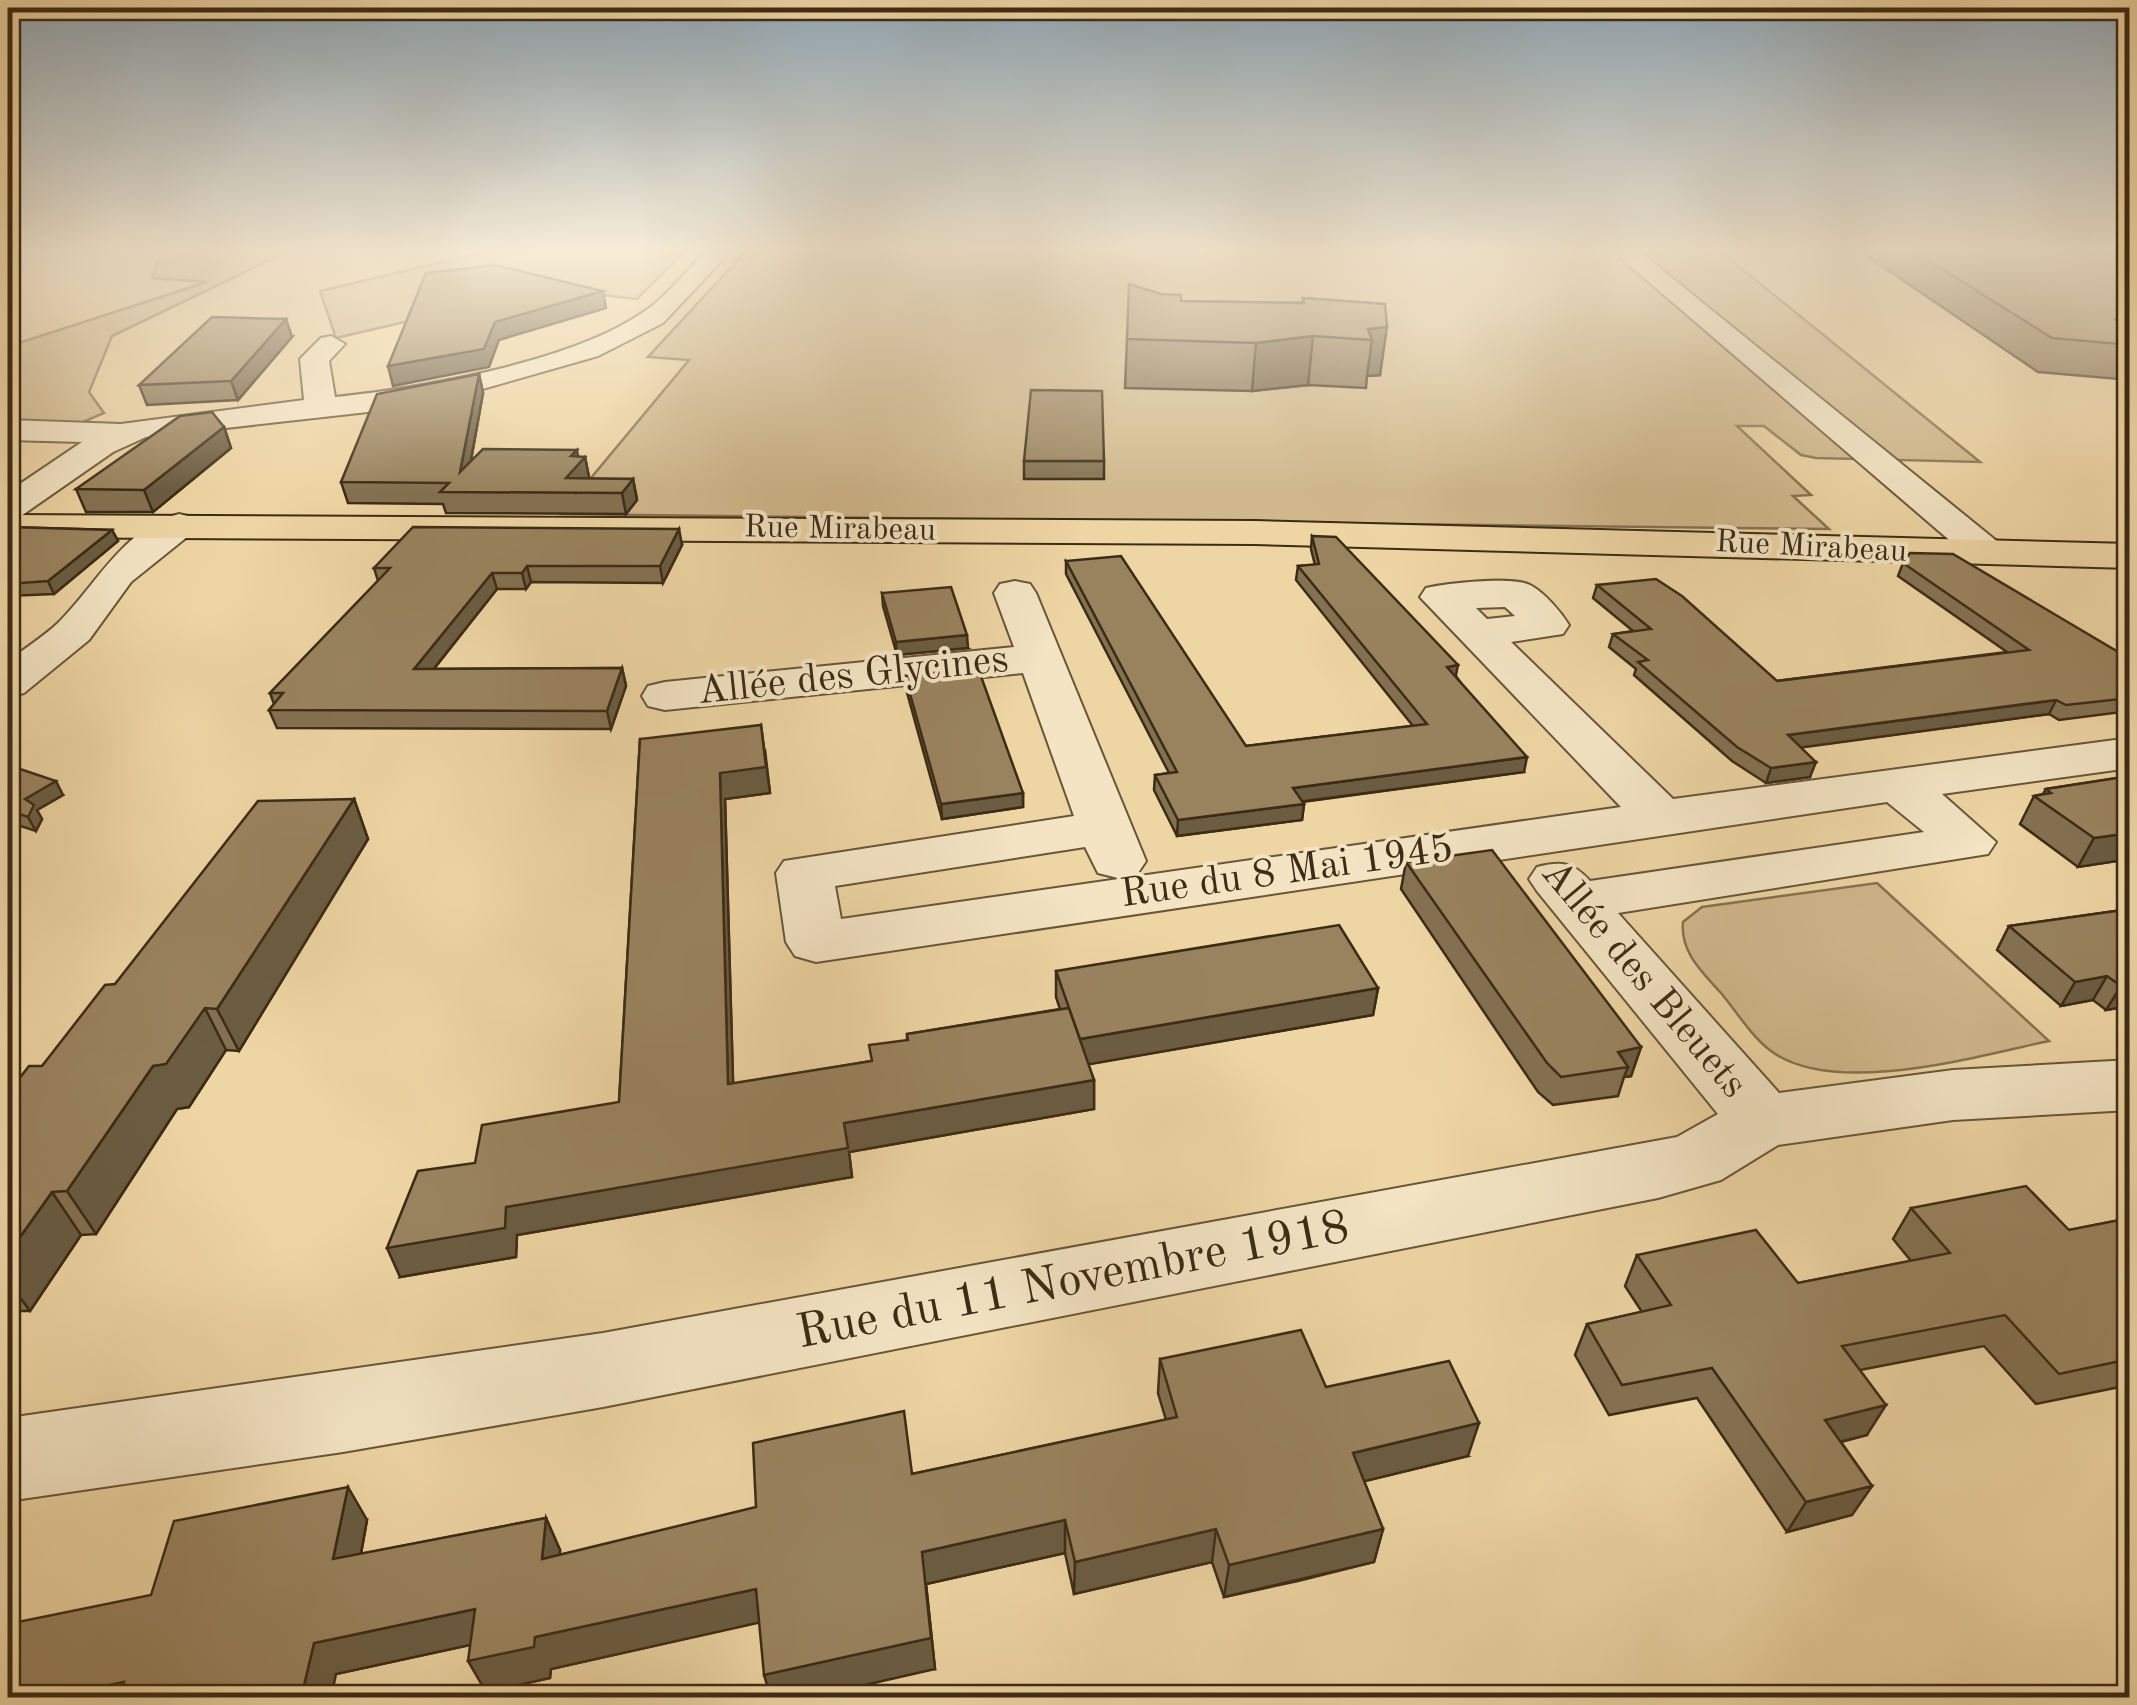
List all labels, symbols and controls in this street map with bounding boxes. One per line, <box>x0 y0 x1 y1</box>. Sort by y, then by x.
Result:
street label: Rue Mirabeau <box>744 512 936 548</box>
street label: Rue Mirabeau <box>1714 527 1908 569</box>
street label: Allée des Glycines <box>696 641 1010 713</box>
street label: Rue du 8 Mai 1945 <box>1118 830 1456 916</box>
street label: Allée des Bleuets <box>1533 854 1753 1106</box>
street label: Rue du 11 Novembre 1918 <box>793 1204 1353 1358</box>

